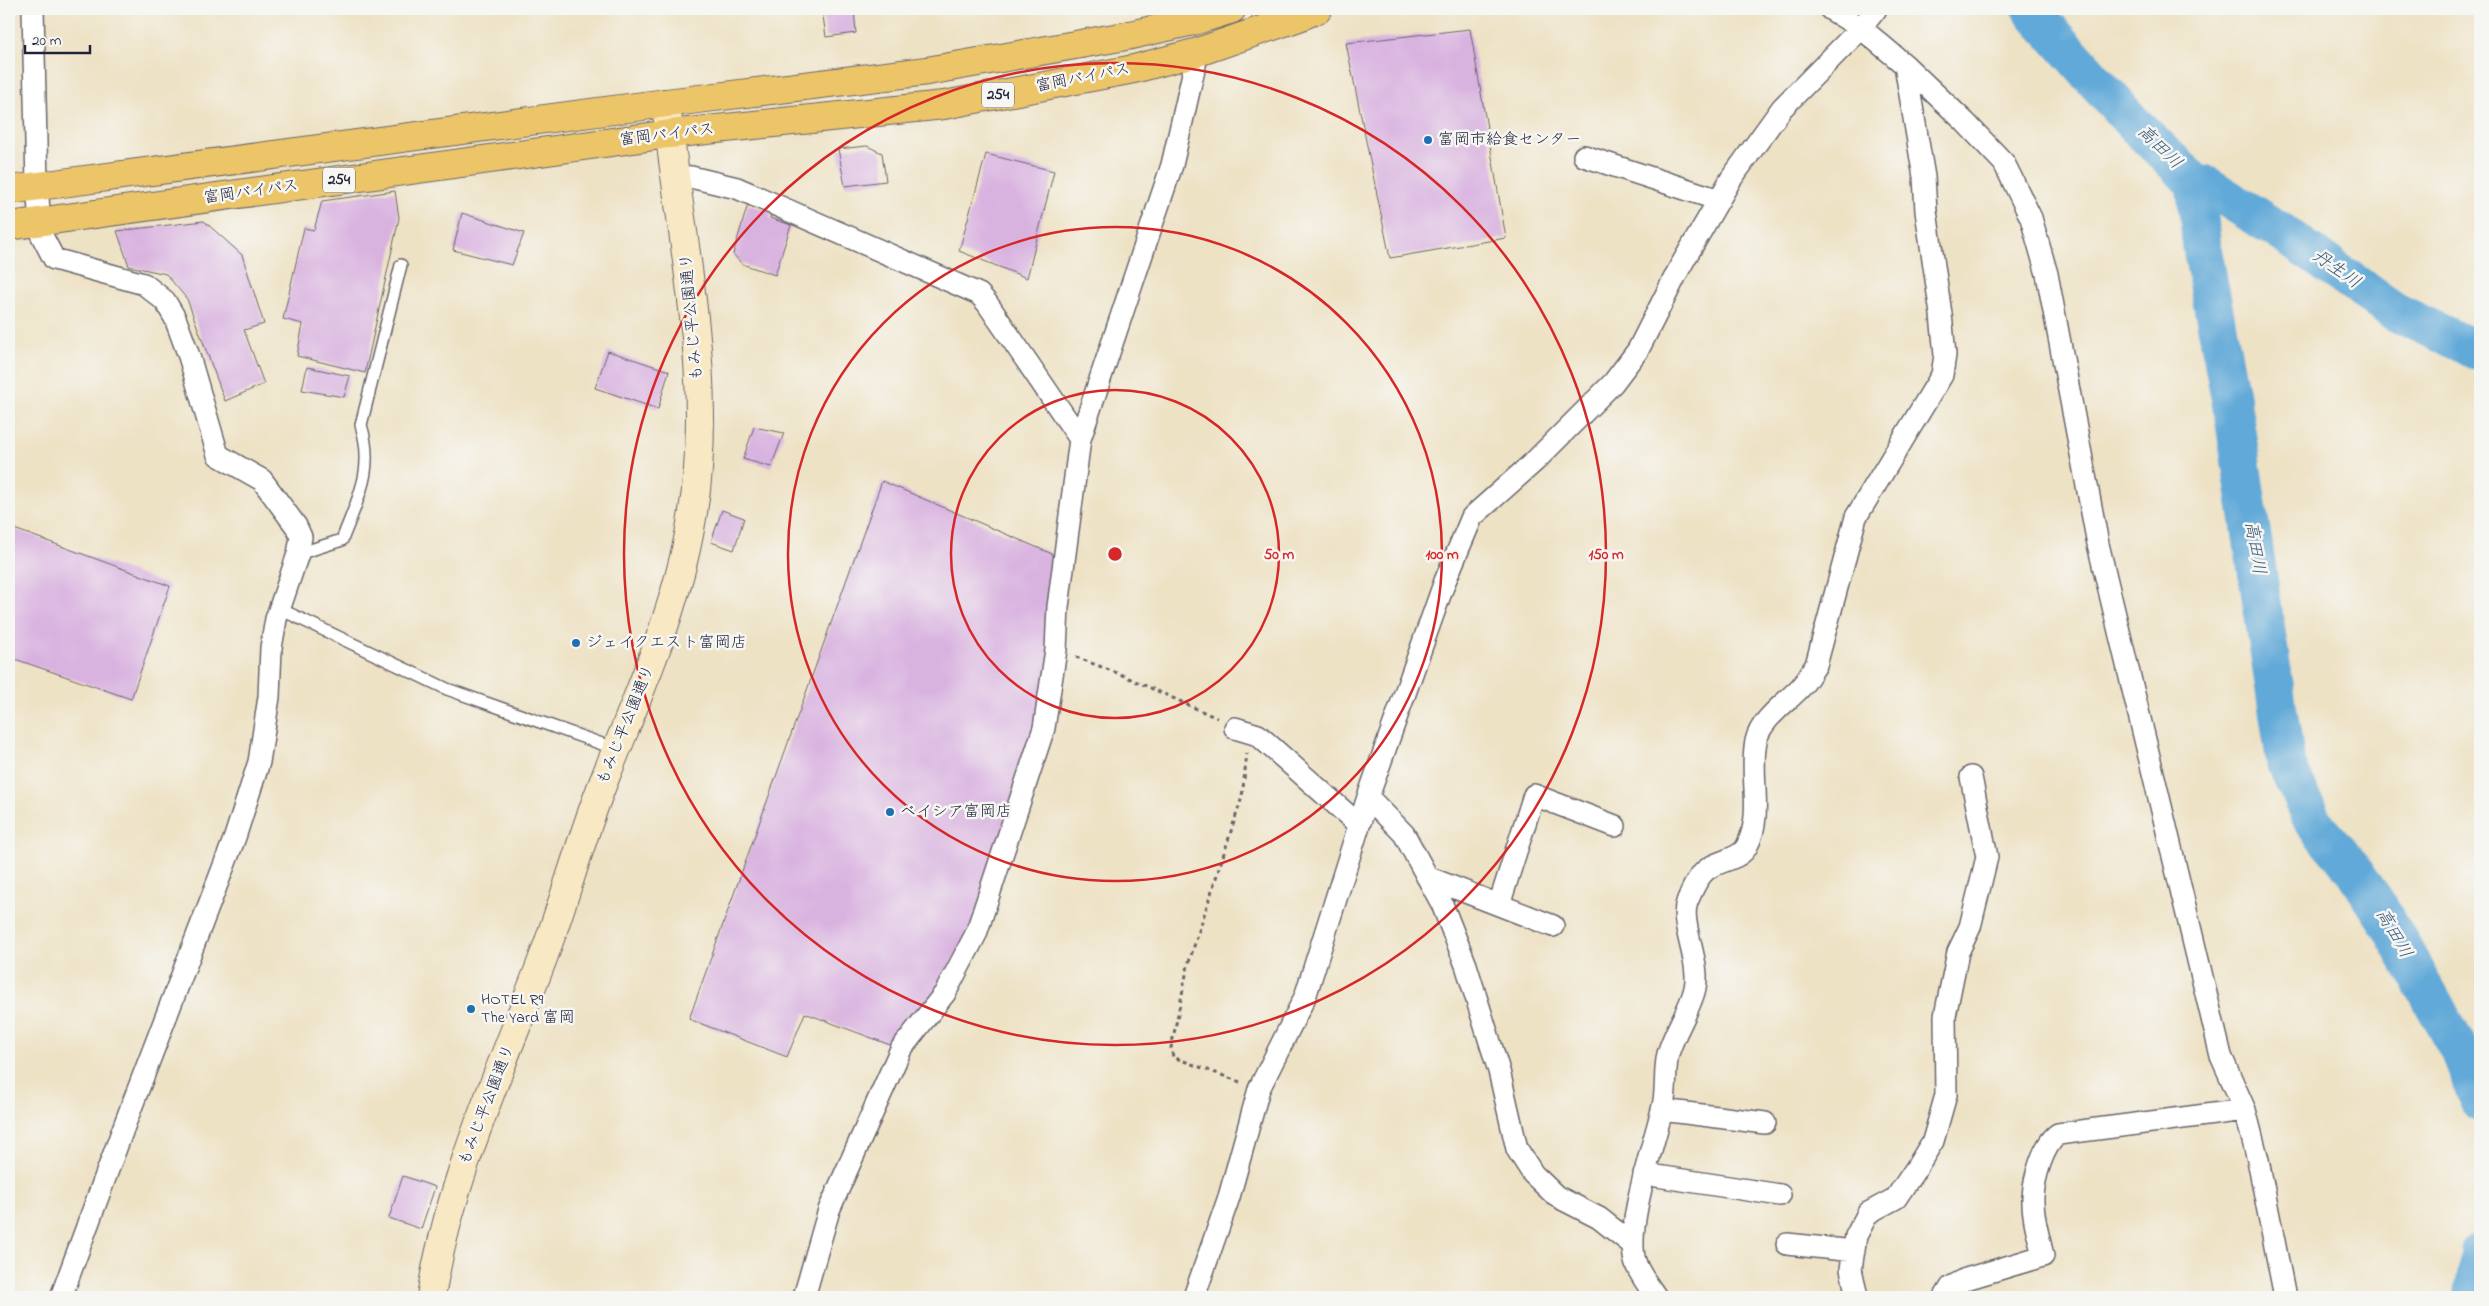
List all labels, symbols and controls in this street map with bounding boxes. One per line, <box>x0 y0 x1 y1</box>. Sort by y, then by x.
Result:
scale bar <box>25 22 90 54</box>
text: 20 m <box>32 30 62 52</box>
street label: 富岡バイパス <box>1034 57 1132 99</box>
road number: 254 <box>982 82 1014 108</box>
street label: 富岡バイパス <box>618 117 716 153</box>
water label: 高田川 <box>2131 120 2187 176</box>
place label: 富岡市給食センター <box>1438 128 1581 152</box>
marker: 富岡市給食センター <box>1422 134 1434 146</box>
road number: 254 <box>323 168 355 192</box>
street label: 富岡バイパス <box>202 173 300 211</box>
water label: 丹生川 <box>2306 244 2366 296</box>
street label: もみじ平公園通り <box>674 252 710 382</box>
water label: 高田川 <box>2237 519 2271 577</box>
text: 50 m <box>1264 544 1295 566</box>
text: 100 m <box>1425 544 1459 566</box>
text: 150 m <box>1588 544 1624 566</box>
centre of rings <box>1106 545 1124 563</box>
place label: ジェイクエスト富岡店 <box>586 631 747 655</box>
marker: ジェイクエスト富岡店 <box>570 637 582 649</box>
street label: もみじ平公園通り <box>591 661 661 789</box>
place label: ベイシア富岡店 <box>900 800 1012 824</box>
marker: ベイシア富岡店 <box>884 806 896 818</box>
water label: 高田川 <box>2368 904 2418 964</box>
place label: HOTEL R9 The Yard 富岡 <box>481 988 575 1030</box>
marker: HOTEL R9 The Yard 富岡 <box>465 1003 477 1015</box>
street label: もみじ平公園通り <box>453 1041 521 1169</box>

